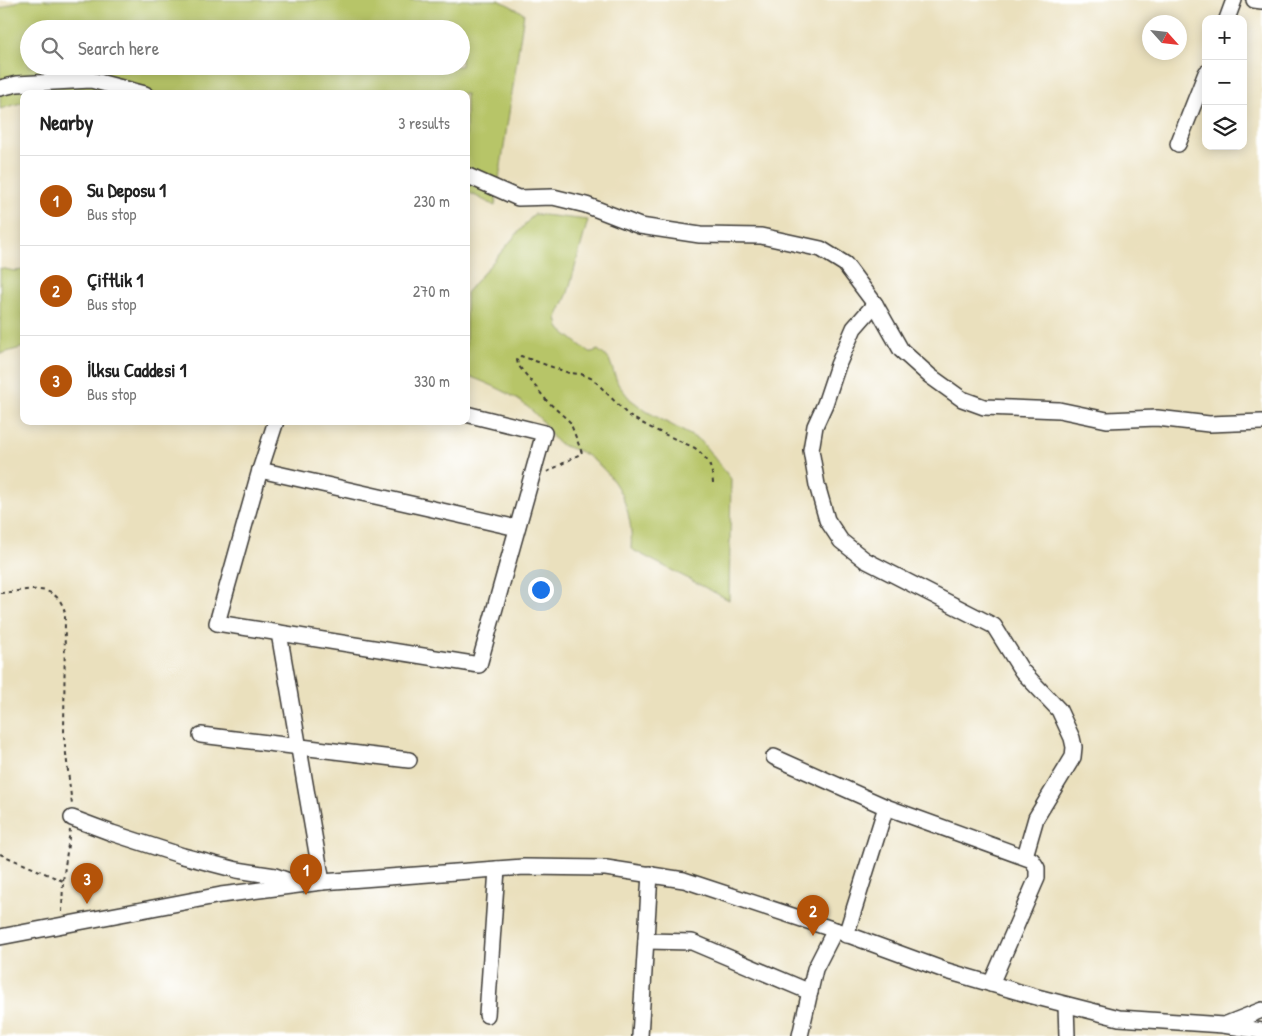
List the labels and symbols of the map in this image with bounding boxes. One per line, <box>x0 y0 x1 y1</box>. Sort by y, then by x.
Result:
north arrow <box>1142 15 1187 60</box>
your location <box>528 577 554 603</box>
pin: 1 <box>290 854 322 895</box>
pin: 3 <box>71 863 103 904</box>
pin: 2 <box>797 895 829 936</box>

